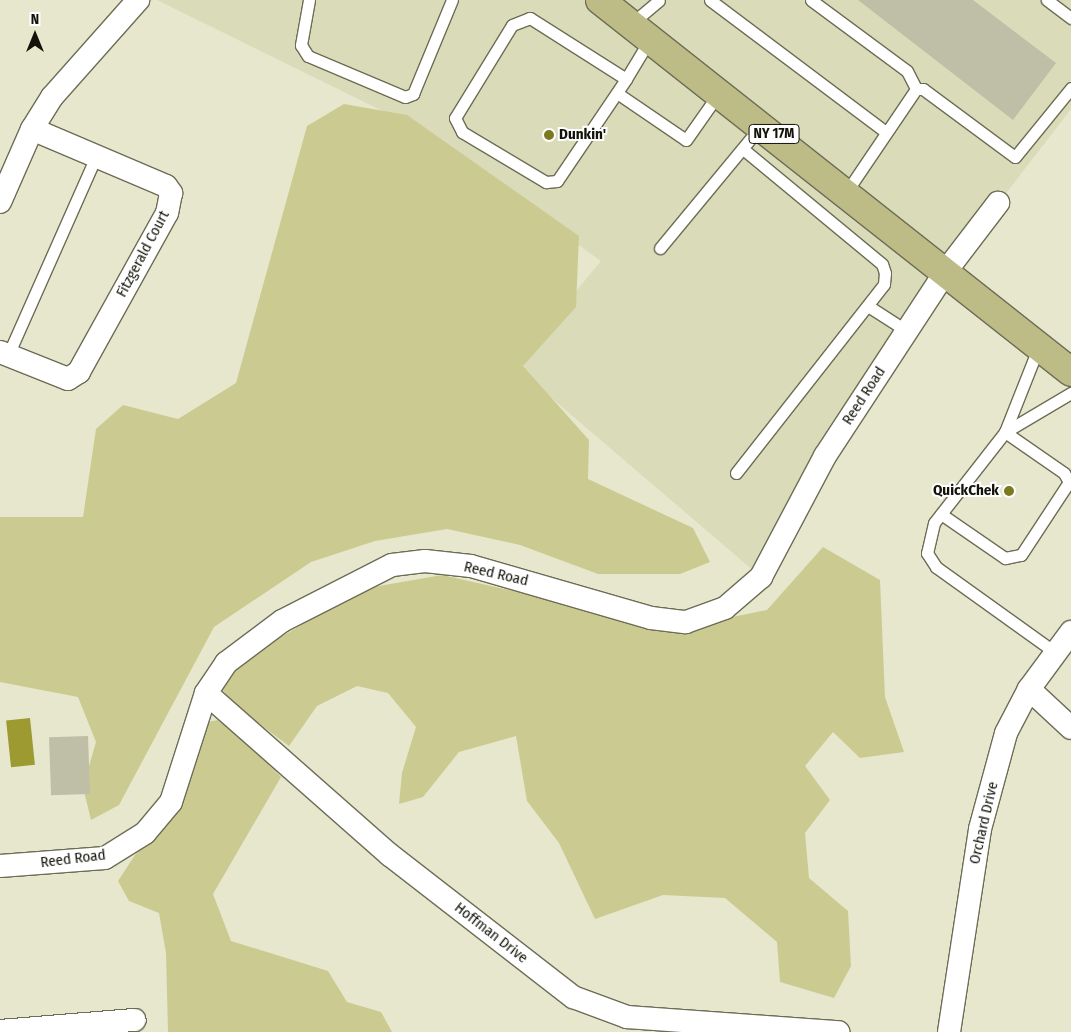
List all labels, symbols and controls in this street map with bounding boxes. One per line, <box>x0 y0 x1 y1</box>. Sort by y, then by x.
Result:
north arrow <box>10 10 60 60</box>
text: N <box>31 11 39 28</box>
road number: NY 17M <box>748 122 800 146</box>
place label: Dunkin' <box>559 126 606 144</box>
marker: Dunkin' <box>543 129 555 141</box>
street label: Fitzgerald Court <box>113 208 173 300</box>
street label: Reed Road <box>839 364 889 428</box>
place label: QuickChek <box>933 482 999 500</box>
marker: QuickChek <box>1003 485 1015 497</box>
street label: Reed Road <box>462 558 530 590</box>
street label: Orchard Drive <box>966 780 1002 866</box>
street label: Reed Road <box>39 846 107 872</box>
street label: Hoffman Drive <box>451 899 531 967</box>

